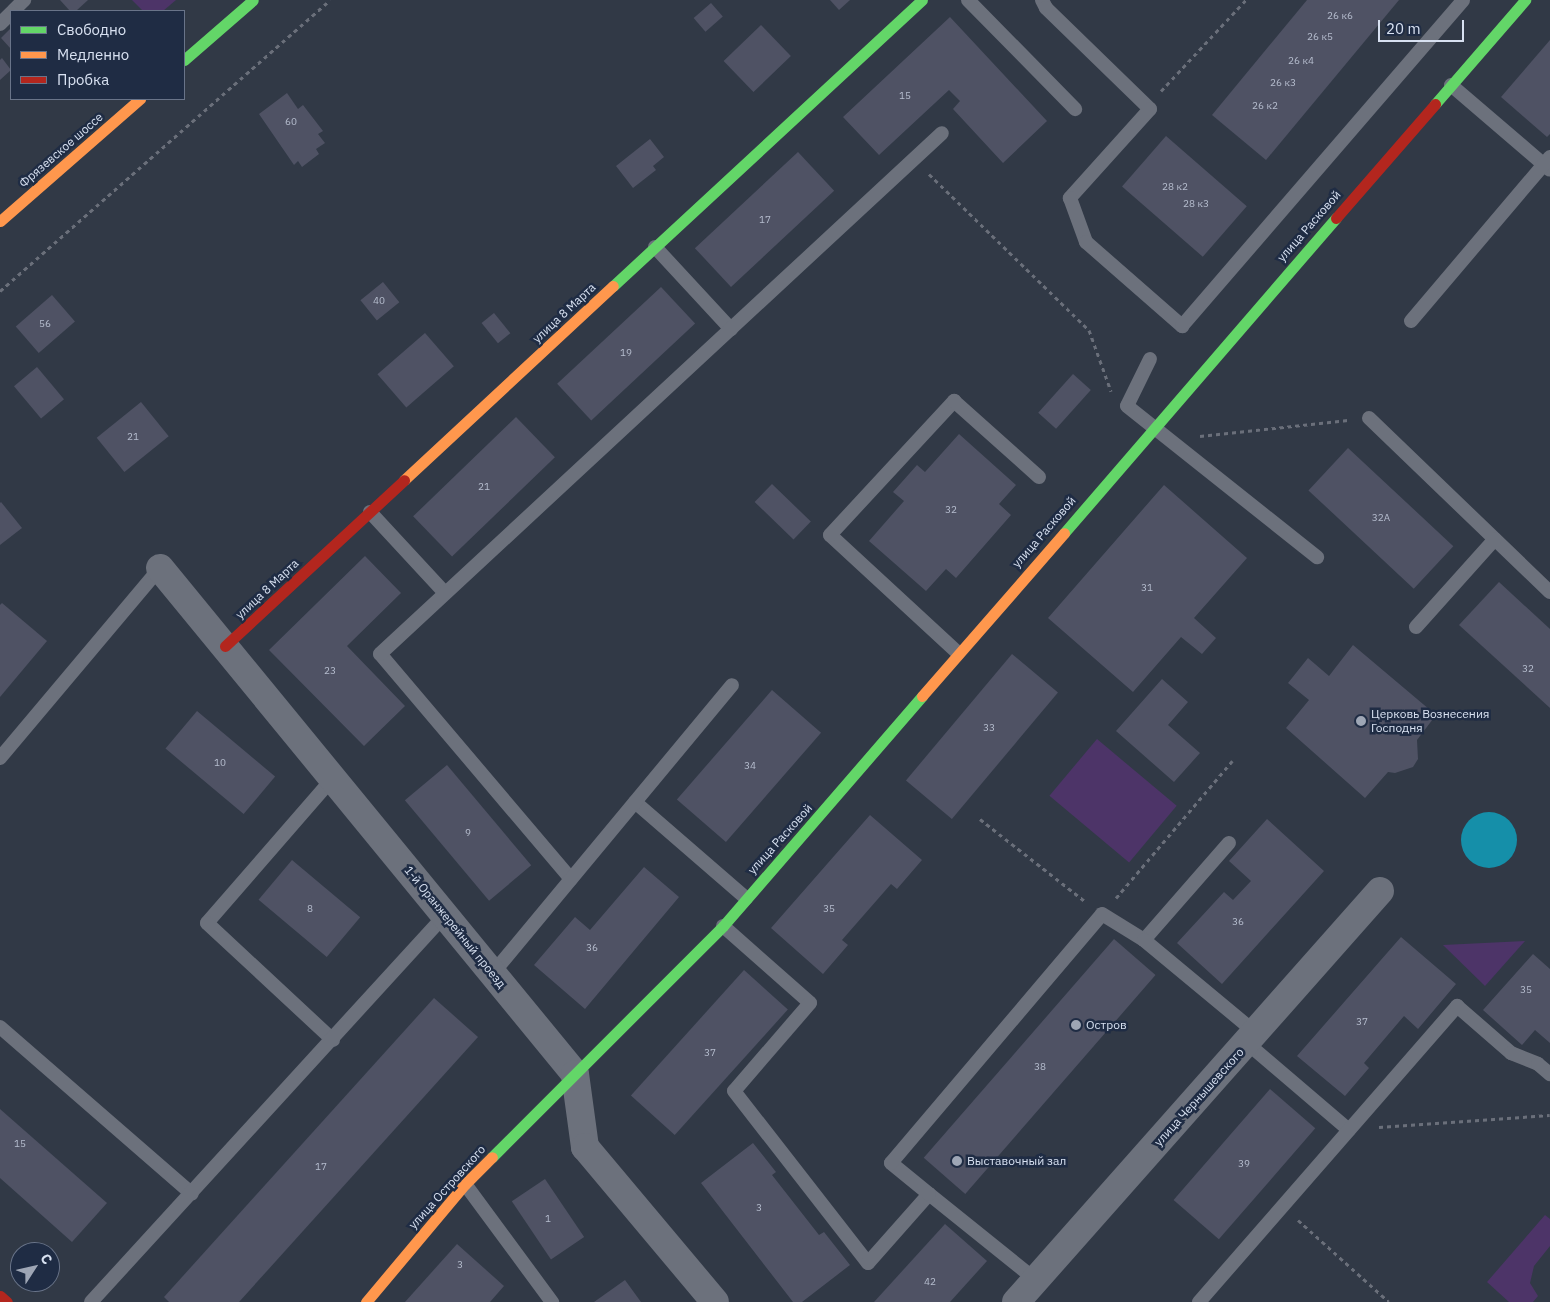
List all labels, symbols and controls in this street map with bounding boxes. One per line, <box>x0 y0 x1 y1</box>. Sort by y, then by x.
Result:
legend <box>10 10 185 100</box>
house number: 26 к6 <box>1327 10 1353 22</box>
scale bar <box>1380 10 1466 42</box>
text: 20 m <box>1386 19 1421 38</box>
text: Свободно <box>57 20 126 39</box>
house number: 26 к5 <box>1307 31 1333 43</box>
text: Медленно <box>57 45 129 64</box>
house number: 26 к4 <box>1288 55 1314 67</box>
text: Пробка <box>57 70 109 89</box>
house number: 26 к3 <box>1270 77 1296 89</box>
house number: 15 <box>899 90 911 102</box>
house number: 26 к2 <box>1252 100 1278 112</box>
street label: Фрязевское шоссе <box>16 110 106 190</box>
house number: 60 <box>285 116 297 128</box>
house number: 28 к2 <box>1162 181 1188 193</box>
street label: улица Расковой <box>1274 188 1344 264</box>
house number: 28 к3 <box>1183 198 1209 210</box>
house number: 17 <box>759 214 771 226</box>
street label: улица 8 Марта <box>529 280 599 346</box>
house number: 40 <box>373 295 385 307</box>
house number: 56 <box>39 318 51 330</box>
house number: 19 <box>620 347 632 359</box>
house number: 21 <box>127 431 139 443</box>
house number: 21 <box>478 481 490 493</box>
street label: улица Расковой <box>1009 494 1079 570</box>
house number: 32 <box>945 504 957 516</box>
house number: 32А <box>1372 512 1390 524</box>
street label: улица 8 Марта <box>232 556 302 622</box>
house number: 31 <box>1141 582 1153 594</box>
house number: 32 <box>1522 663 1534 675</box>
house number: 23 <box>324 665 336 677</box>
place label: Церковь Вознесения Господня <box>1371 707 1489 735</box>
marker: Церковь Вознесения Господня <box>1355 715 1367 727</box>
house number: 33 <box>983 722 995 734</box>
house number: 10 <box>214 757 226 769</box>
house number: 34 <box>744 760 756 772</box>
street label: улица Расковой <box>745 801 815 877</box>
house number: 9 <box>465 827 471 839</box>
street label: 1-й Оранжерейный проезд <box>401 863 509 991</box>
house number: 8 <box>307 903 313 915</box>
house number: 35 <box>823 903 835 915</box>
house number: 36 <box>1232 916 1244 928</box>
house number: 36 <box>586 942 598 954</box>
house number: 35 <box>1520 984 1532 996</box>
house number: 37 <box>1356 1016 1368 1028</box>
place label: Остров <box>1086 1018 1127 1032</box>
marker: Остров <box>1070 1019 1082 1031</box>
street label: улица Чернышевского <box>1151 1045 1247 1149</box>
house number: 37 <box>704 1047 716 1059</box>
house number: 38 <box>1034 1061 1046 1073</box>
house number: 15 <box>14 1138 26 1150</box>
street label: улица Островского <box>406 1142 488 1232</box>
place label: Выставочный зал <box>967 1154 1066 1168</box>
marker: Выставочный зал <box>951 1155 963 1167</box>
house number: 39 <box>1238 1158 1250 1170</box>
house number: 17 <box>315 1161 327 1173</box>
house number: 3 <box>756 1202 762 1214</box>
house number: 1 <box>545 1213 551 1225</box>
north arrow <box>10 1242 60 1292</box>
text: С <box>36 1250 56 1268</box>
house number: 3 <box>457 1259 463 1271</box>
house number: 42 <box>924 1276 936 1288</box>

